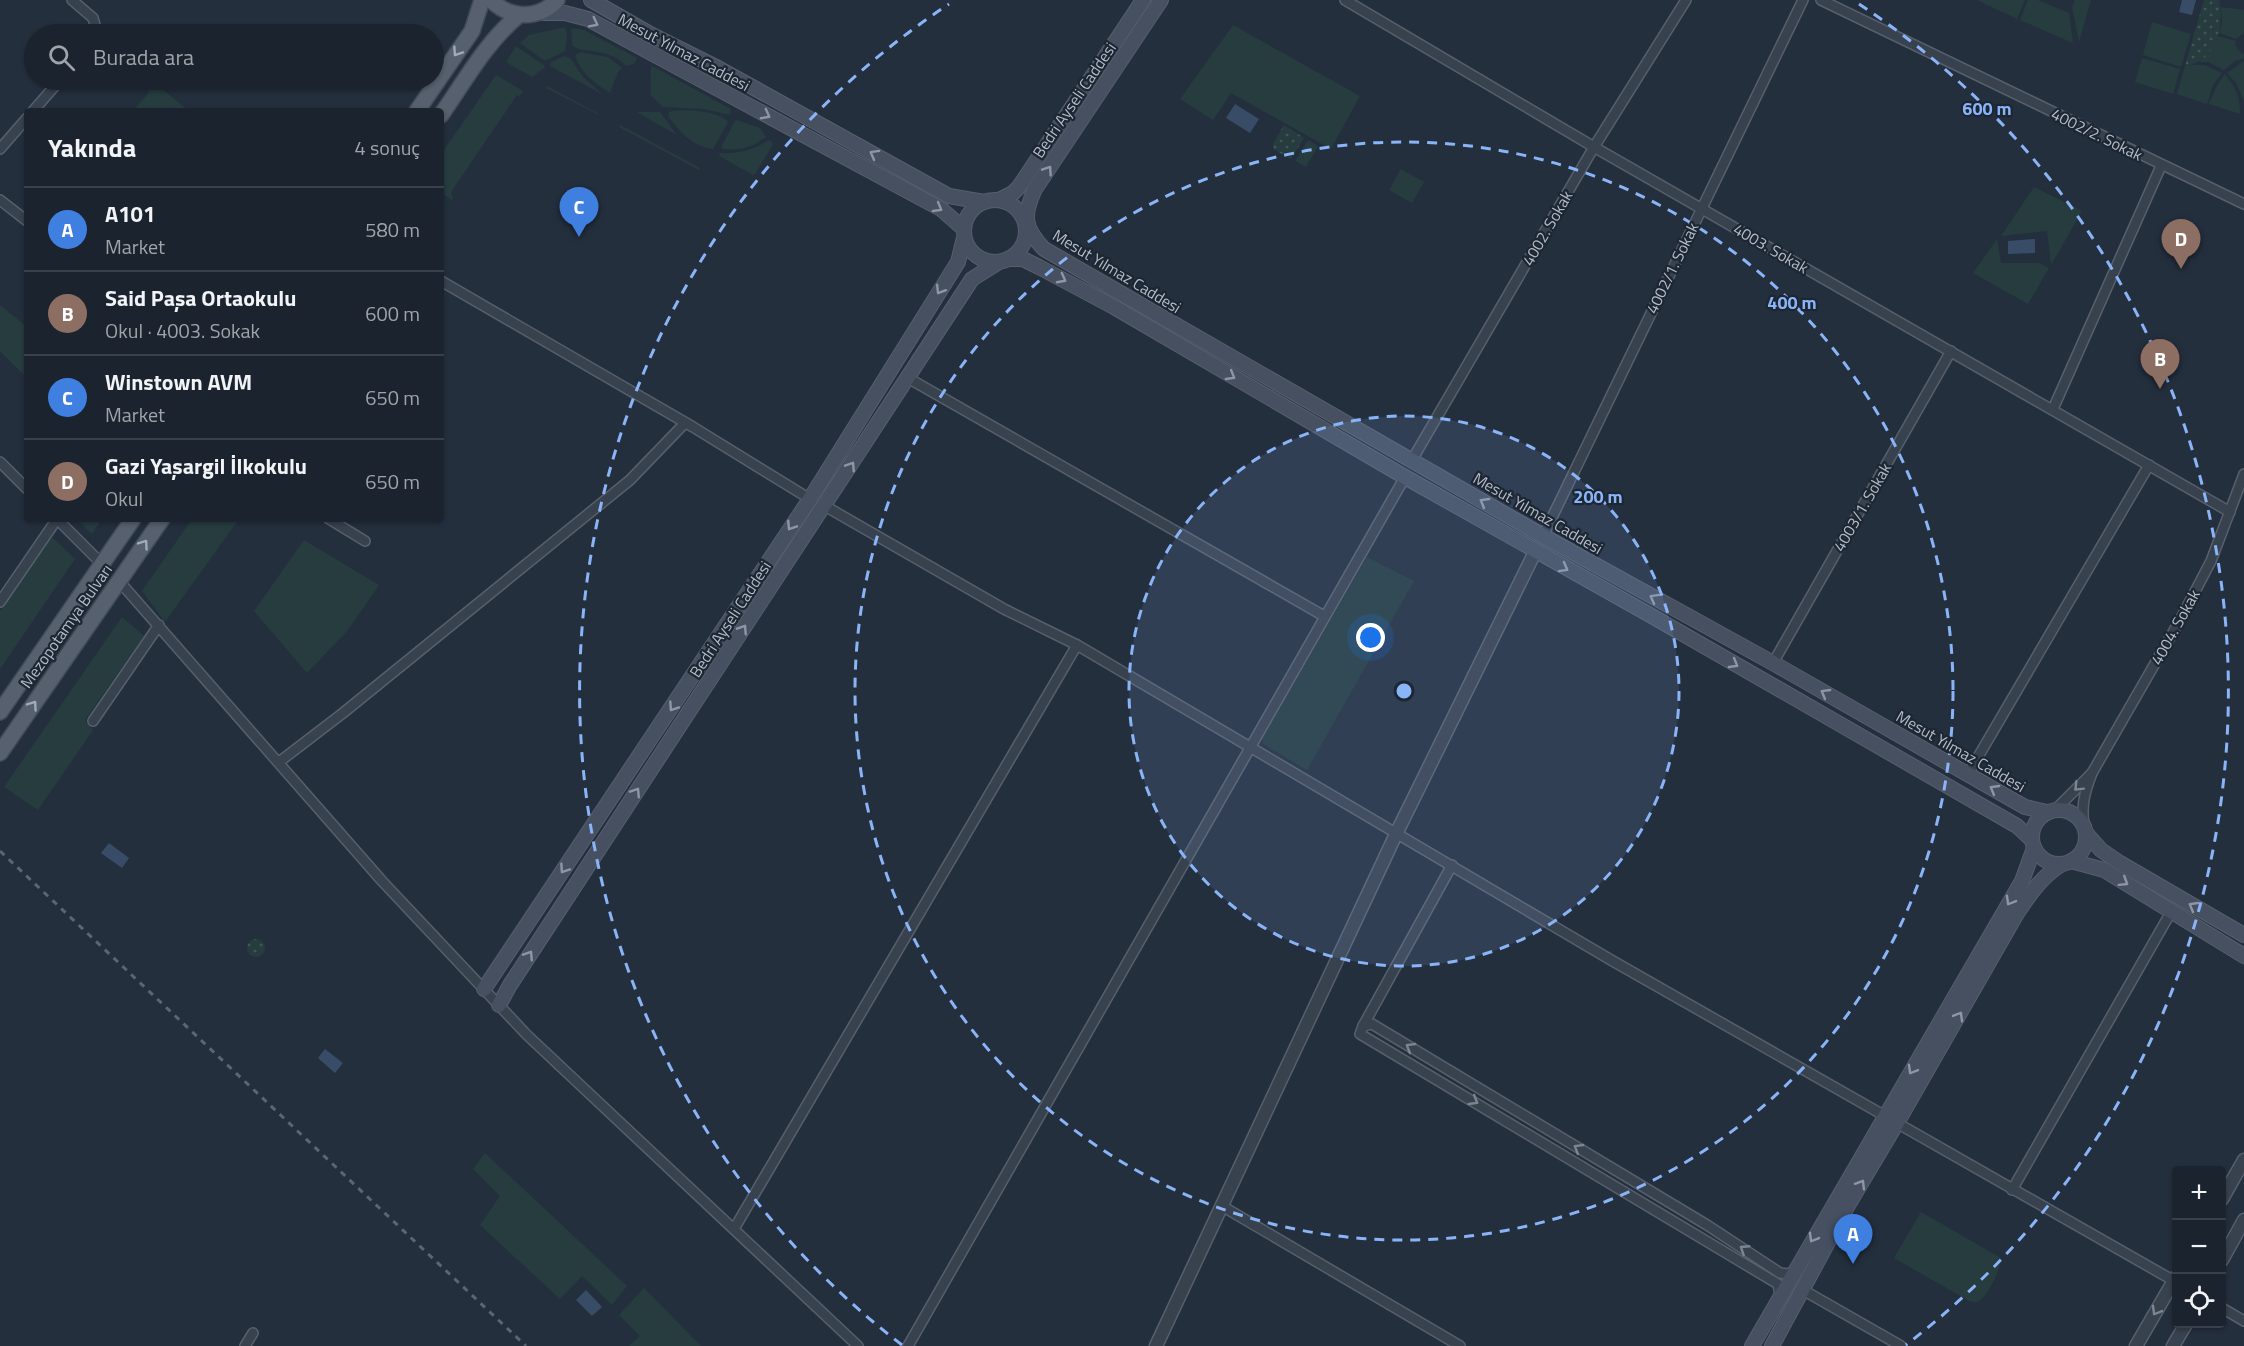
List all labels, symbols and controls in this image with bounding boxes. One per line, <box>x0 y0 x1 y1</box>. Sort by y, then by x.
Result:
street label: Mesut Yılmaz Caddesi <box>614 7 754 97</box>
one-way arrow <box>588 16 598 27</box>
search box <box>24 24 444 90</box>
street label: Bedri Ayseli Caddesi <box>1026 37 1122 163</box>
text: Burada ara <box>93 40 194 74</box>
icon: search <box>45 41 78 74</box>
one-way arrow <box>453 46 464 57</box>
text: 600 m <box>1962 95 2012 122</box>
street label: 4002/2. Sokak <box>2047 102 2147 167</box>
one-way arrow <box>760 108 770 119</box>
text: Yakında <box>48 128 136 167</box>
text: 4 sonuç <box>354 132 420 163</box>
one-way arrow <box>869 150 880 161</box>
one-way arrow <box>1040 166 1052 176</box>
street label: 4002. Sokak <box>1516 186 1578 270</box>
pin: C <box>560 188 598 237</box>
text: A101 <box>105 197 155 231</box>
one-way arrow <box>931 201 942 212</box>
text: A <box>61 214 74 245</box>
text: 580 m <box>365 214 420 245</box>
street label: 4003. Sokak <box>1729 217 1813 279</box>
street label: 4002/1. Sokak <box>1640 218 1705 318</box>
pin: D <box>2162 220 2200 269</box>
street label: Mesut Yılmaz Caddesi <box>1048 223 1186 319</box>
text: Market <box>105 231 165 262</box>
one-way arrow <box>1056 272 1066 283</box>
text: Said Paşa Ortaokulu <box>105 281 296 315</box>
one-way arrow <box>936 283 947 294</box>
text: 400 m <box>1767 289 1817 316</box>
text: B <box>61 298 74 329</box>
text: 600 m <box>365 298 420 329</box>
text: Okul · 4003. Sokak <box>105 315 260 346</box>
pin: B <box>2140 340 2180 389</box>
text: Winstown AVM <box>105 365 252 399</box>
one-way arrow <box>1225 368 1235 380</box>
text: C <box>62 382 73 413</box>
text: 650 m <box>365 382 420 413</box>
text: Market <box>105 399 165 430</box>
text: Gazi Yaşargil İlkokulu <box>105 449 307 483</box>
street label: 4003/1. Sokak <box>1827 458 1897 556</box>
one-way arrow <box>843 462 854 473</box>
text: D <box>61 466 74 497</box>
text: 650 m <box>365 466 420 497</box>
street label: Mesut Yılmaz Caddesi <box>1469 466 1607 560</box>
text: Okul <box>105 483 143 514</box>
text: 200 m <box>1573 483 1623 510</box>
one-way arrow <box>1480 498 1491 509</box>
one-way arrow <box>788 520 799 531</box>
one-way arrow <box>137 540 148 551</box>
street label: Bedri Ayseli Caddesi <box>683 556 777 682</box>
street label: Mezopotamya Bulvarı <box>14 559 118 693</box>
one-way arrow <box>1558 561 1568 572</box>
street label: 4004. Sokak <box>2144 584 2206 669</box>
one-way arrow <box>1650 593 1661 605</box>
your location <box>1356 623 1385 652</box>
one-way arrow <box>736 625 747 636</box>
one-way arrow <box>1728 656 1738 668</box>
centre of rings <box>1394 681 1414 701</box>
one-way arrow <box>1821 688 1831 700</box>
one-way arrow <box>26 700 37 711</box>
one-way arrow <box>669 700 680 711</box>
street label: Mesut Yılmaz Caddesi <box>1892 704 2030 798</box>
one-way arrow <box>2074 780 2085 791</box>
one-way arrow <box>1990 785 2000 796</box>
one-way arrow <box>629 788 640 799</box>
one-way arrow <box>560 862 571 873</box>
one-way arrow <box>2118 875 2128 887</box>
one-way arrow <box>2005 895 2017 905</box>
one-way arrow <box>2189 901 2200 913</box>
one-way arrow <box>522 951 533 962</box>
one-way arrow <box>1952 1012 1964 1022</box>
one-way arrow <box>1406 1043 1416 1055</box>
one-way arrow <box>1907 1064 1919 1074</box>
one-way arrow <box>1468 1094 1478 1105</box>
one-way arrow <box>1574 1143 1584 1155</box>
map controls <box>2172 1166 2226 1328</box>
button: + <box>2172 1166 2226 1220</box>
one-way arrow <box>1854 1180 1865 1190</box>
pin: A <box>1834 1214 1872 1264</box>
button: − <box>2172 1220 2226 1274</box>
one-way arrow <box>1809 1232 1821 1242</box>
one-way arrow <box>1740 1245 1750 1257</box>
button: locate <box>2172 1274 2226 1328</box>
one-way arrow <box>2152 1305 2164 1315</box>

